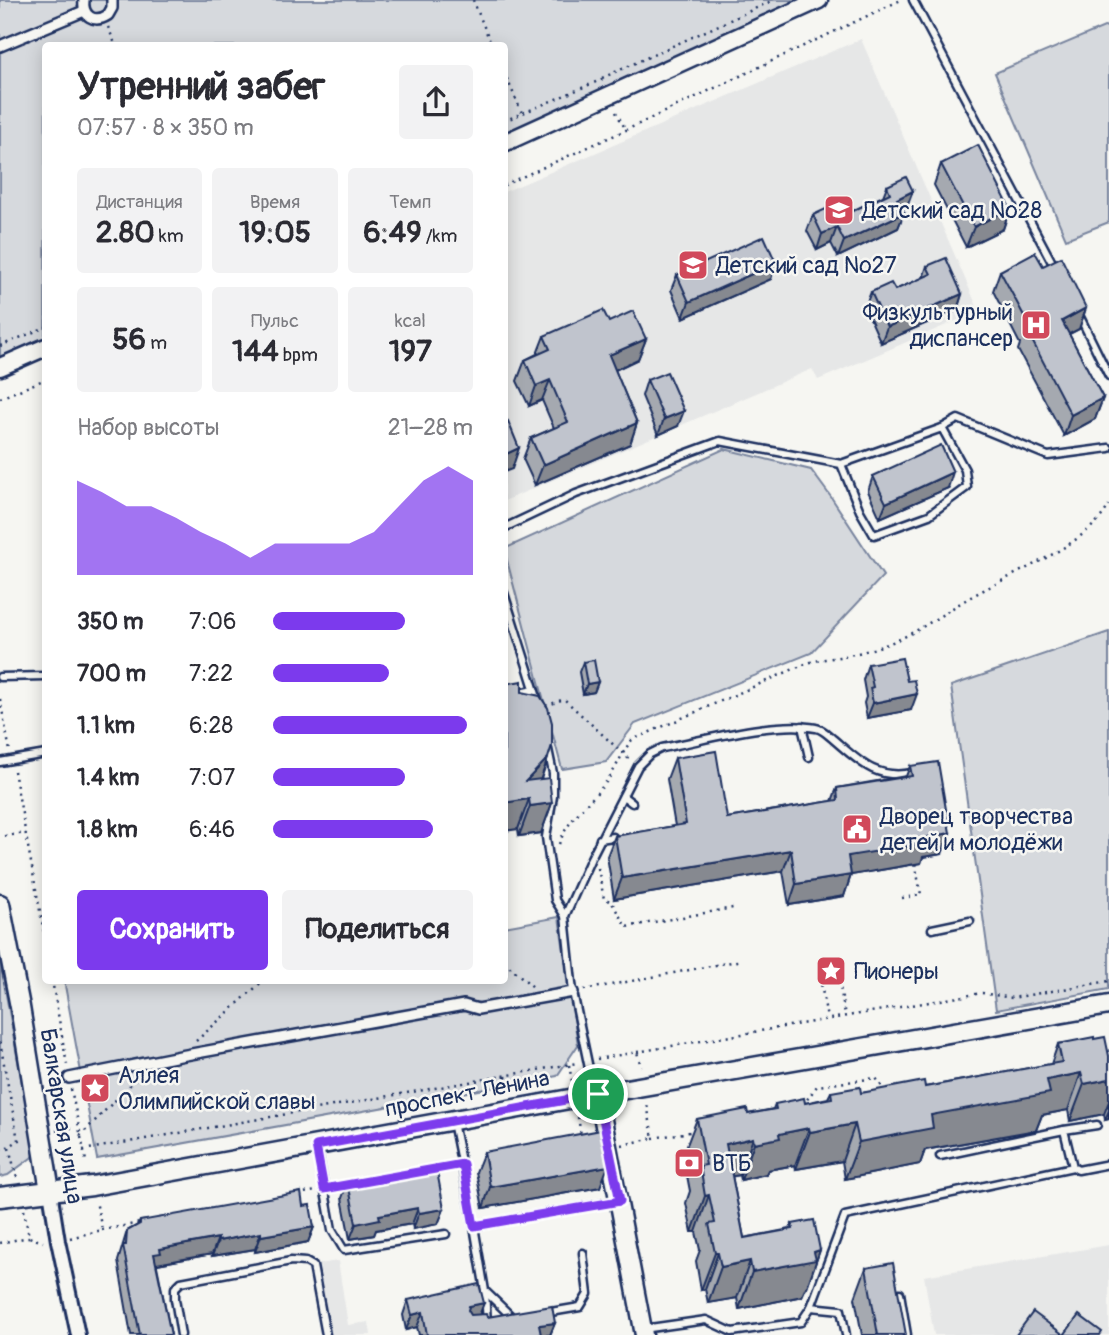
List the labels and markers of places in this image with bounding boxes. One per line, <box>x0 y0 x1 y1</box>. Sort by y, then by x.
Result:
school or university icon: Детский сад №28 <box>822 193 856 227</box>
place label: Детский сад №28 <box>861 196 1042 225</box>
school or university icon: Детский сад №27 <box>676 248 710 282</box>
place label: Детский сад №27 <box>715 251 897 280</box>
place label: Физкультурный диспансер <box>862 298 1013 353</box>
hospital icon: Физкультурный диспансер <box>1019 308 1053 342</box>
place label: Дворец творчества детей и молодёжи <box>879 802 1073 857</box>
public building icon: Дворец творчества детей и молодёжи <box>840 812 874 846</box>
place icon: Пионеры <box>814 954 848 988</box>
place label: Пионеры <box>854 957 939 986</box>
place label: Аллея Олимпийской славы <box>118 1061 316 1116</box>
pin <box>568 1064 628 1124</box>
place icon: Аллея Олимпийской славы <box>78 1071 112 1105</box>
bank icon: ВТБ <box>672 1146 706 1180</box>
place label: ВТБ <box>712 1149 752 1178</box>

